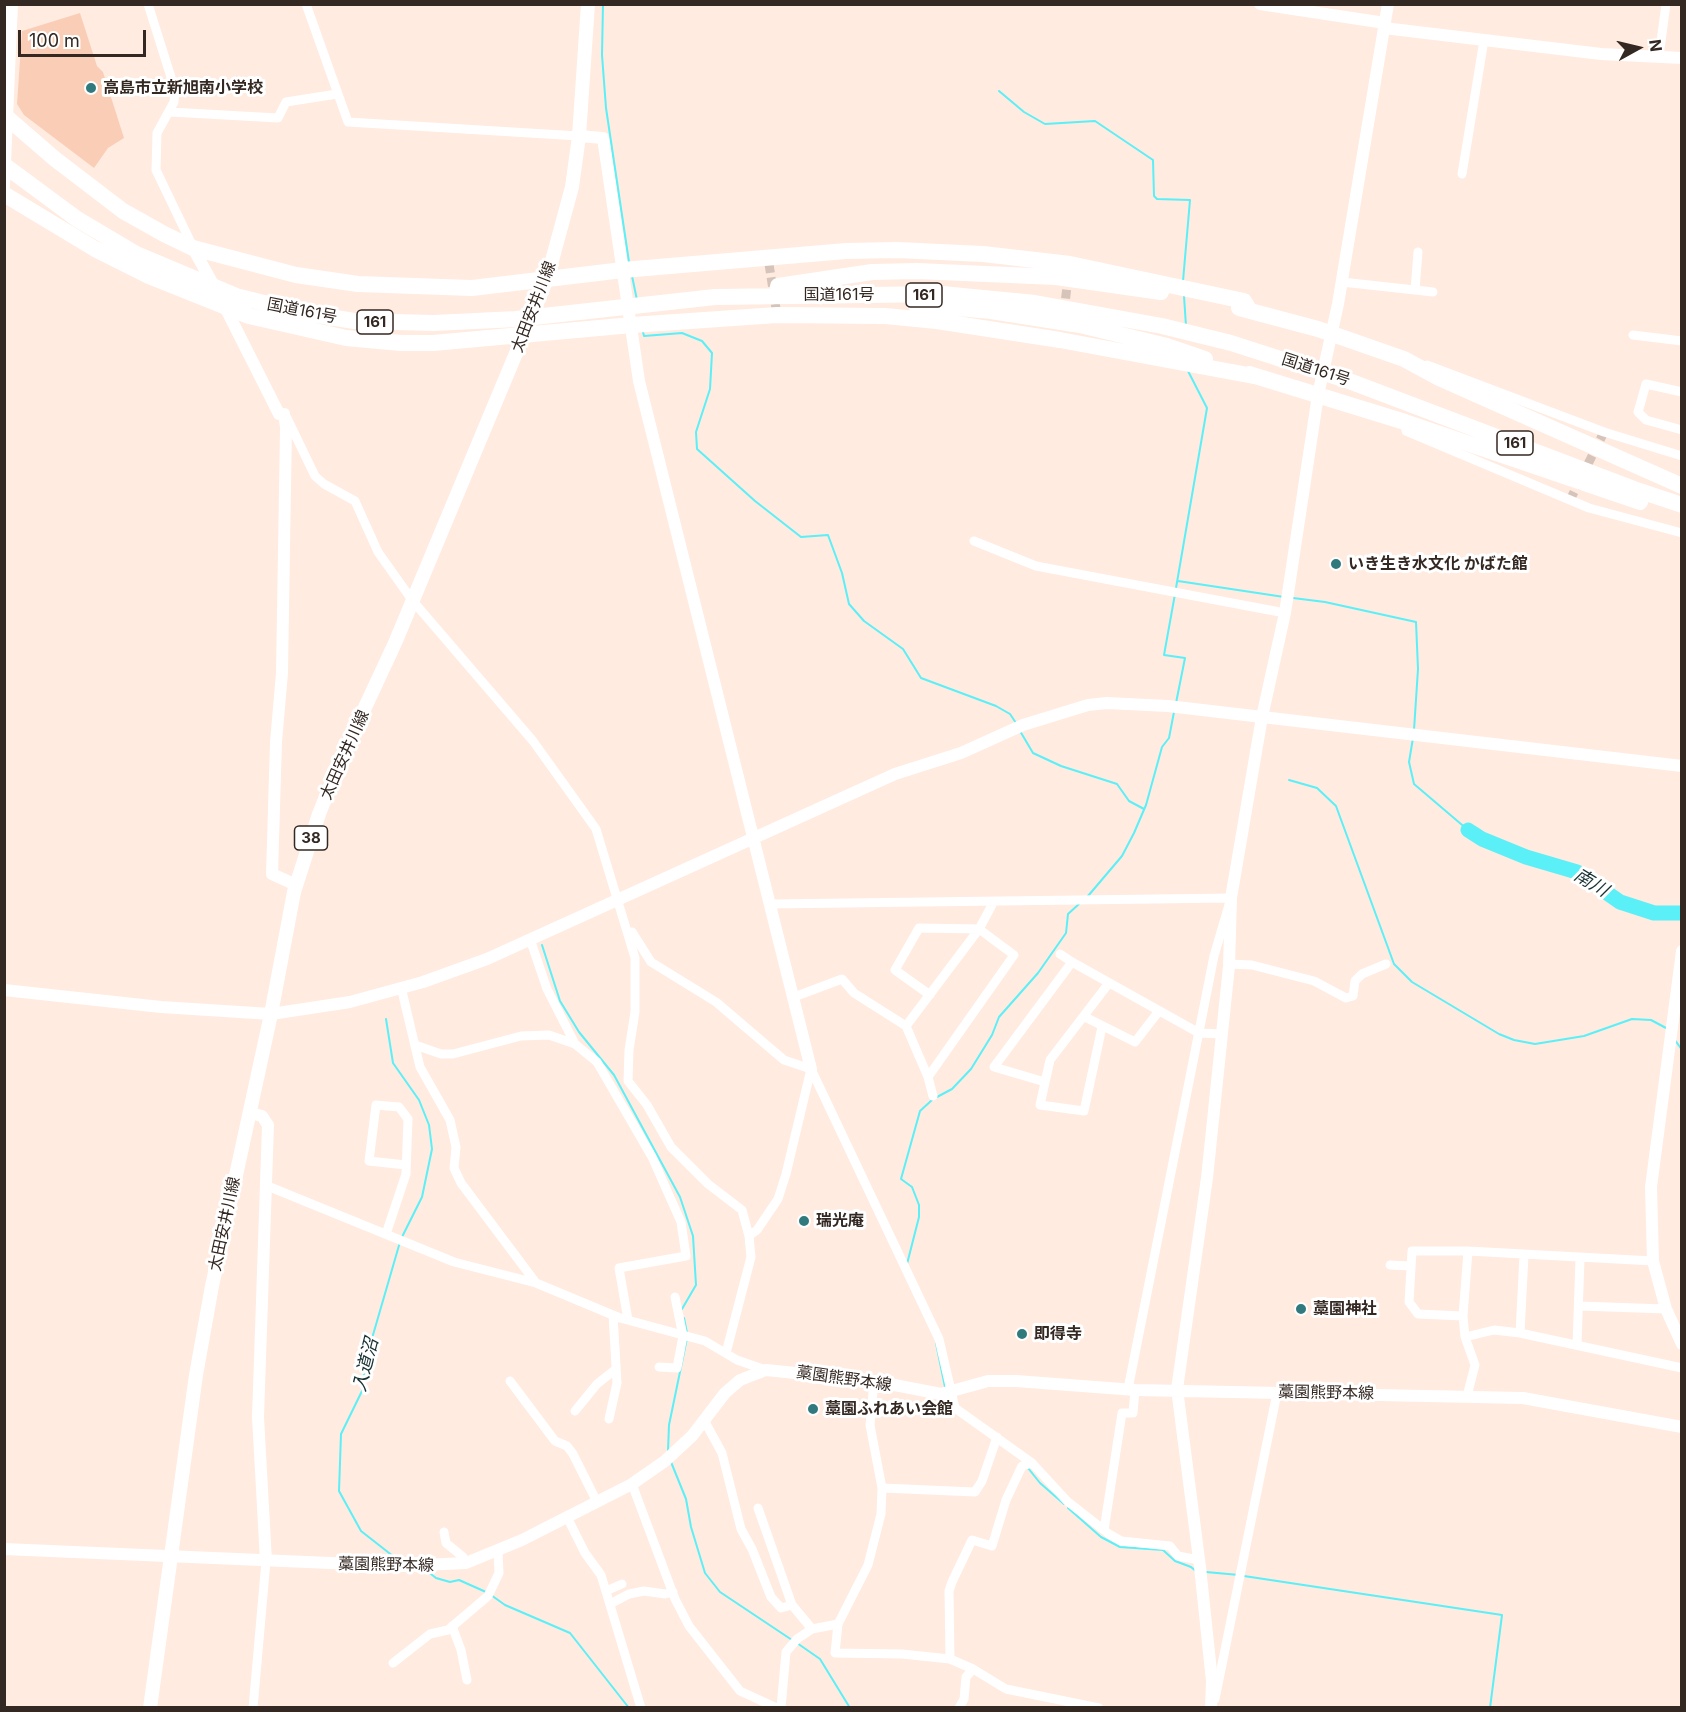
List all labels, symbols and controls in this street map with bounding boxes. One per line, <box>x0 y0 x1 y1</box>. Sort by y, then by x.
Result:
scale bar <box>21 18 148 56</box>
north arrow <box>1608 18 1668 78</box>
text: 100 m <box>29 30 80 51</box>
text: N <box>1645 38 1667 53</box>
place label: 高島市立新旭南小学校 <box>103 78 263 98</box>
marker: 高島市立新旭南小学校 <box>84 81 98 95</box>
street label: 太田安井川線 <box>508 259 560 355</box>
road number: 161 <box>906 283 942 307</box>
street label: 国道161号 <box>804 285 874 305</box>
street label: 国道161号 <box>265 295 339 327</box>
road number: 161 <box>357 310 393 334</box>
street label: 国道161号 <box>1279 350 1353 390</box>
road number: 161 <box>1497 431 1533 455</box>
place label: いき生き水文化 かばた館 <box>1348 554 1528 574</box>
marker: いき生き水文化 かばた館 <box>1329 557 1343 571</box>
street label: 太田安井川線 <box>317 707 373 803</box>
road number: 38 <box>294 826 328 850</box>
water label: 南川 <box>1570 864 1612 902</box>
street label: 太田安井川線 <box>206 1175 244 1273</box>
place label: 瑞光庵 <box>816 1211 864 1231</box>
marker: 瑞光庵 <box>797 1214 811 1228</box>
place label: 藁園神社 <box>1313 1299 1377 1319</box>
marker: 藁園神社 <box>1294 1302 1308 1316</box>
place label: 即得寺 <box>1034 1324 1082 1344</box>
marker: 即得寺 <box>1015 1327 1029 1341</box>
water label: 入道沼 <box>349 1336 383 1394</box>
street label: 藁園熊野本線 <box>795 1363 893 1395</box>
street label: 藁園熊野本線 <box>1278 1383 1374 1403</box>
place label: 藁園ふれあい会館 <box>825 1399 953 1419</box>
marker: 藁園ふれあい会館 <box>806 1402 820 1416</box>
street label: 藁園熊野本線 <box>338 1555 434 1575</box>

